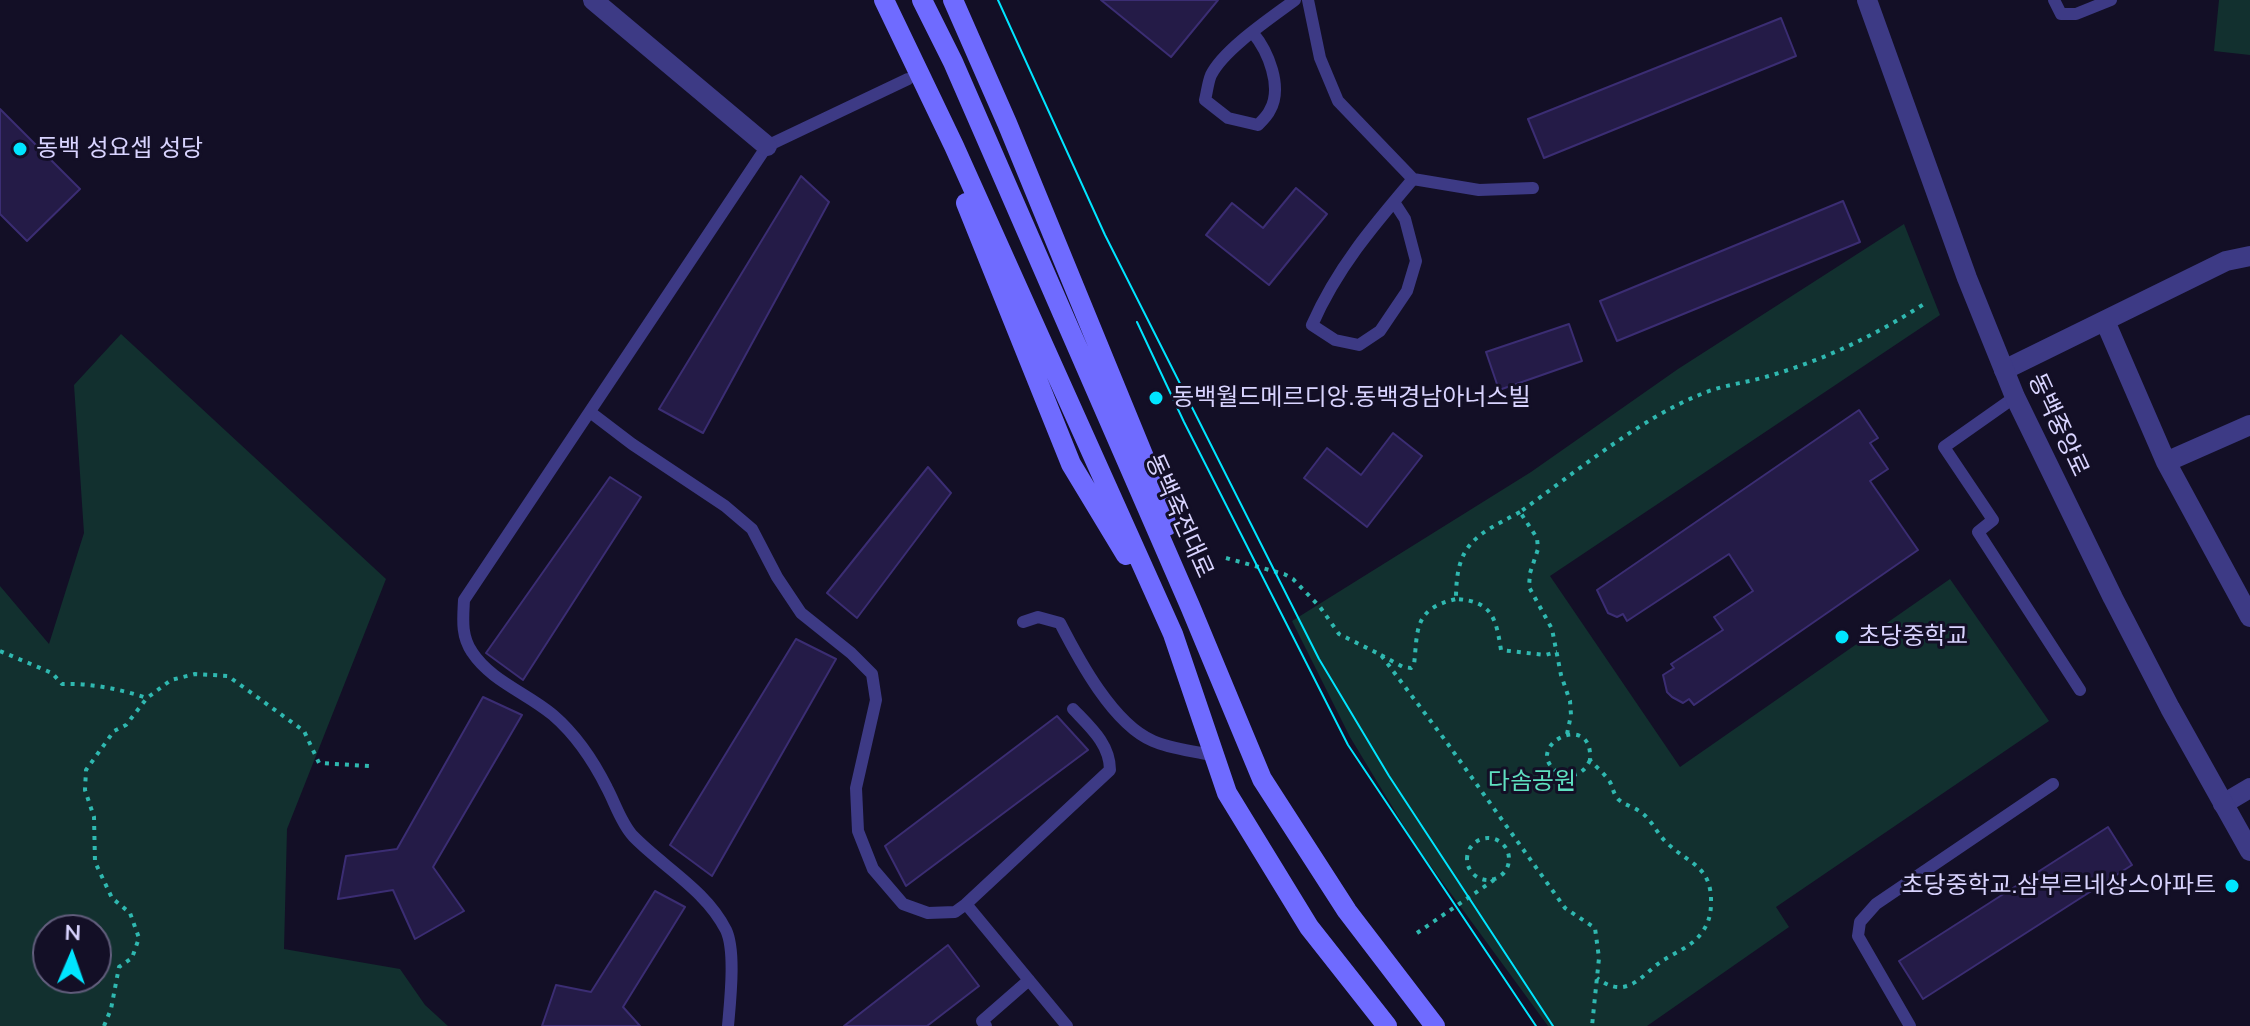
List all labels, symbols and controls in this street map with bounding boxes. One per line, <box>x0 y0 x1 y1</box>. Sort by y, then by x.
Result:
place label: 동백 성요셉 성당 <box>36 135 203 163</box>
marker: 동백 성요셉 성당 <box>11 140 29 158</box>
street label: 동백중앙로 <box>2022 369 2094 481</box>
place label: 동백월드메르디앙.동백경남아너스빌 <box>1172 384 1531 412</box>
marker: 동백월드메르디앙.동백경남아너스빌 <box>1147 389 1165 407</box>
street label: 동백죽전대로 <box>1139 450 1219 582</box>
place label: 초당중학교 <box>1858 623 1968 651</box>
marker: 초당중학교 <box>1833 628 1851 646</box>
park label: 다솜공원 <box>1488 768 1576 796</box>
place label: 초당중학교.삼부르네상스아파트 <box>1901 872 2216 900</box>
marker: 초당중학교.삼부르네상스아파트 <box>2223 877 2241 895</box>
north arrow <box>32 914 112 994</box>
text: N <box>64 918 82 946</box>

